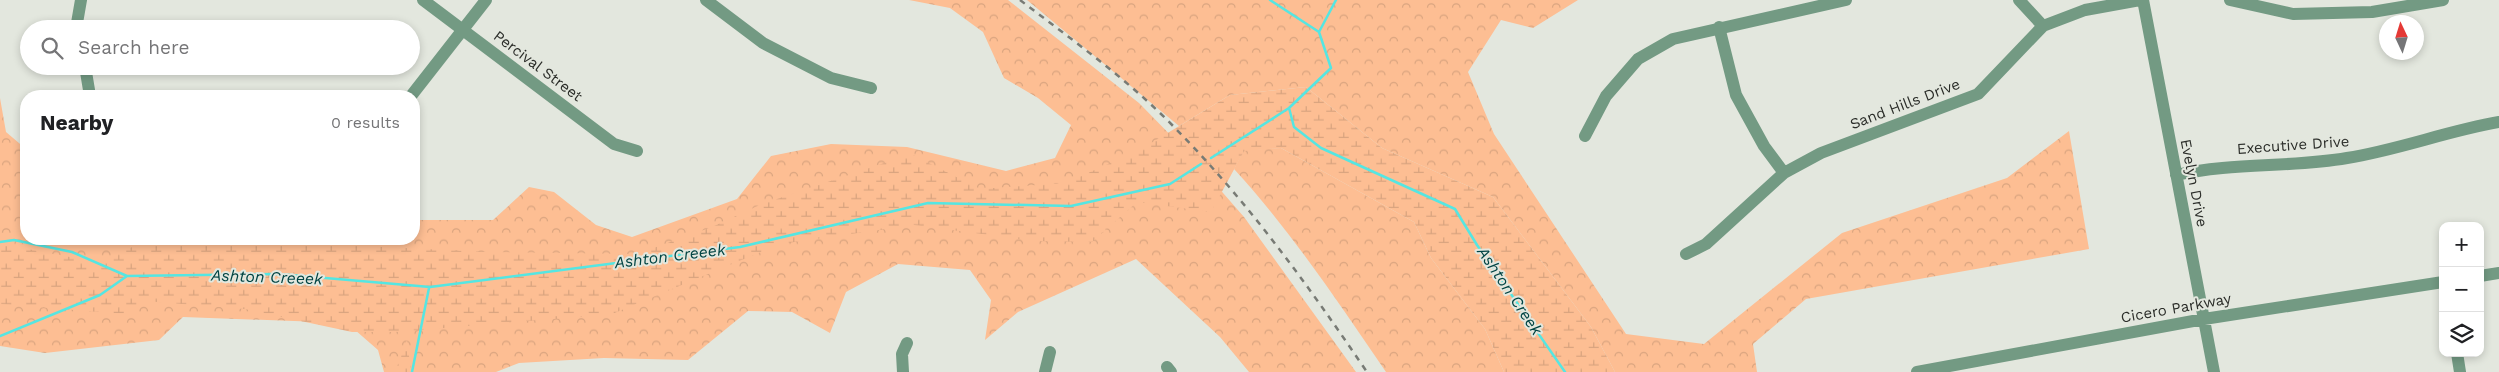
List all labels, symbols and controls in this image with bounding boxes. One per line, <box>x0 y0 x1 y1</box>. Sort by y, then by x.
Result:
north arrow <box>2379 15 2424 60</box>
search box <box>20 20 420 75</box>
street label: Percival Street <box>490 27 586 106</box>
icon: search <box>38 34 66 62</box>
text: Search here <box>78 36 189 59</box>
street label: Sand Hills Drive <box>1847 75 1963 133</box>
text: Nearby <box>40 110 113 135</box>
text: 0 results <box>331 113 400 132</box>
street label: Executive Drive <box>2236 132 2350 158</box>
street label: Evelyn Drive <box>2177 137 2211 229</box>
map controls <box>2439 222 2484 357</box>
button: + <box>2439 222 2484 267</box>
water label: Ashton Creeek <box>612 240 728 272</box>
water label: Ashton Creek <box>1473 242 1547 340</box>
water label: Ashton Creeek <box>210 266 324 288</box>
button: − <box>2439 267 2484 312</box>
street label: Cicero Parkway <box>2119 289 2233 327</box>
button: layers <box>2439 312 2484 357</box>

